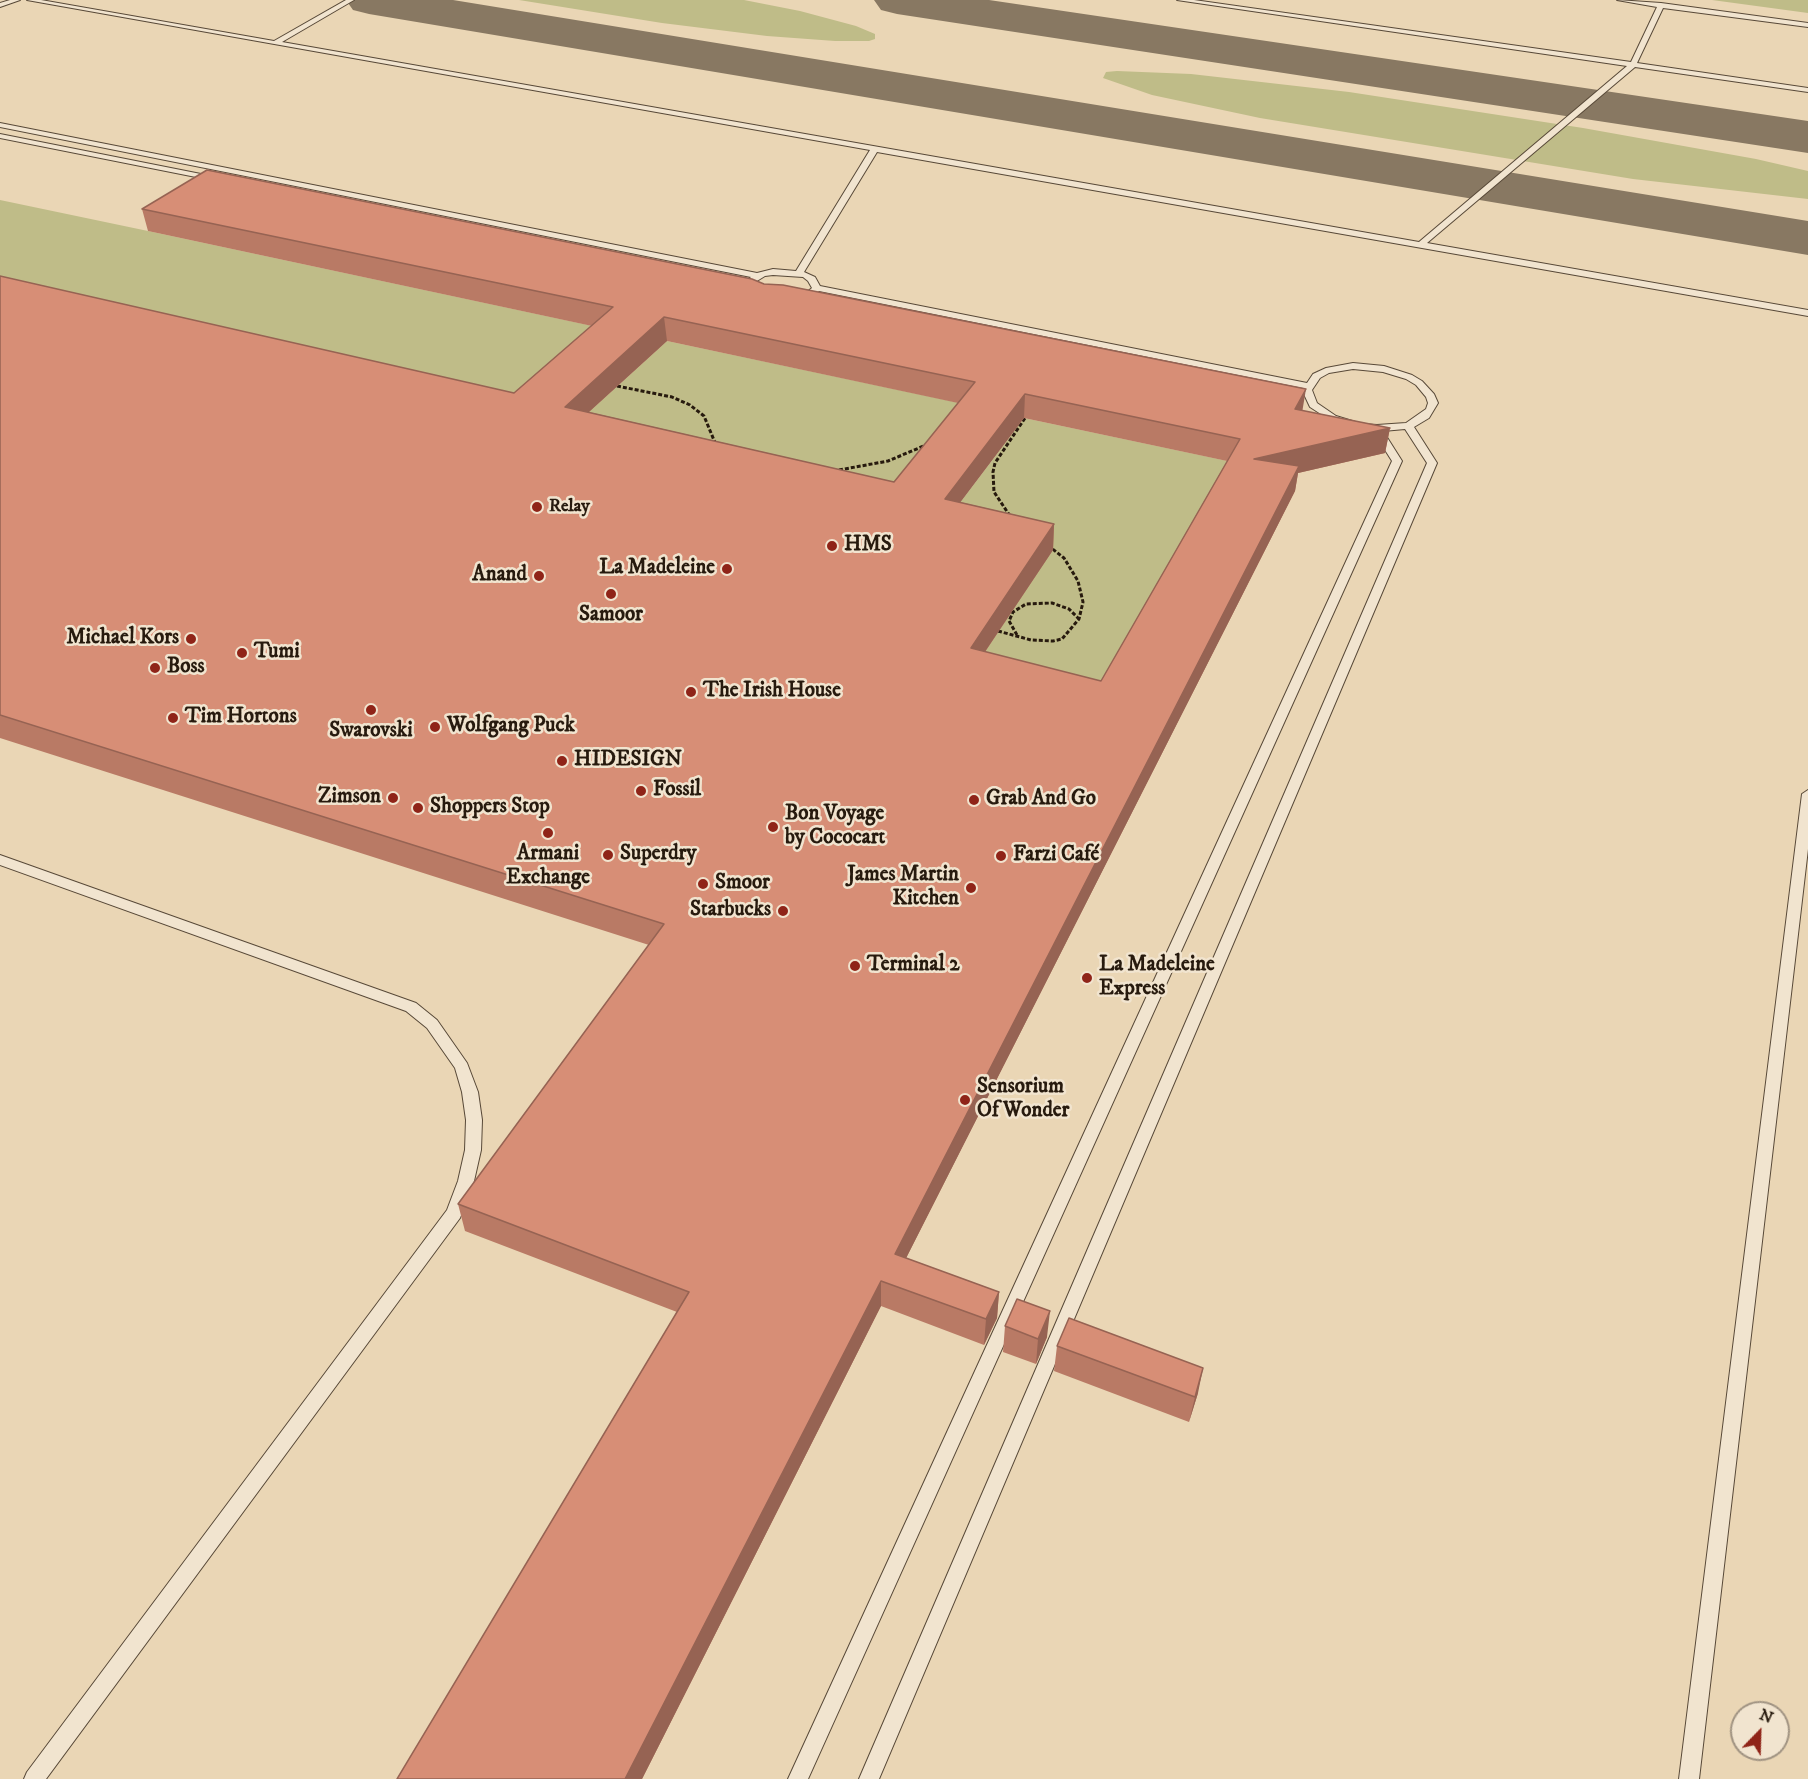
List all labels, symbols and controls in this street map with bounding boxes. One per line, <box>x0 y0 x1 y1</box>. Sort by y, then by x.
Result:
place label: Relay <box>549 496 590 518</box>
marker: Relay <box>530 500 544 514</box>
place label: HMS <box>844 533 892 559</box>
marker: HMS <box>825 539 839 553</box>
place label: La Madeleine <box>599 556 715 582</box>
marker: La Madeleine <box>720 562 734 576</box>
place label: Anand <box>472 563 527 589</box>
marker: Anand <box>532 569 546 583</box>
marker: Samoor <box>604 587 618 601</box>
place label: Samoor <box>579 603 643 629</box>
place label: Michael Kors <box>66 626 179 652</box>
marker: Michael Kors <box>184 632 198 646</box>
place label: Tumi <box>254 640 300 666</box>
marker: Tumi <box>235 646 249 660</box>
place label: Boss <box>167 655 205 681</box>
marker: Boss <box>148 661 162 675</box>
place label: The Irish House <box>703 679 841 705</box>
marker: The Irish House <box>684 685 698 699</box>
marker: Swarovski <box>364 703 378 717</box>
place label: Tim Hortons <box>185 705 297 731</box>
marker: Tim Hortons <box>166 711 180 725</box>
place label: Wolfgang Puck <box>447 714 575 740</box>
place label: Swarovski <box>329 719 413 745</box>
marker: Wolfgang Puck <box>428 720 442 734</box>
place label: HIDESIGN <box>574 748 682 774</box>
marker: HIDESIGN <box>555 754 569 768</box>
place label: Fossil <box>653 778 701 804</box>
marker: Fossil <box>634 784 648 798</box>
place label: Zimson <box>318 785 381 811</box>
place label: Grab And Go <box>986 787 1096 813</box>
marker: Zimson <box>386 791 400 805</box>
marker: Grab And Go <box>967 793 981 807</box>
place label: Shoppers Stop <box>430 795 550 821</box>
marker: Shoppers Stop <box>411 801 425 815</box>
place label: Bon Voyage by Cococart <box>785 802 885 852</box>
marker: Bon Voyage by Cococart <box>766 820 780 834</box>
marker: Armani Exchange <box>541 826 555 840</box>
place label: Armani Exchange <box>506 842 590 892</box>
place label: Superdry <box>620 842 696 868</box>
place label: Farzi Café <box>1013 843 1099 869</box>
marker: Superdry <box>601 848 615 862</box>
marker: Farzi Café <box>994 849 1008 863</box>
place label: James Martin Kitchen <box>847 863 959 913</box>
place label: Smoor <box>715 871 770 897</box>
marker: Smoor <box>696 877 710 891</box>
marker: James Martin Kitchen <box>964 881 978 895</box>
place label: Starbucks <box>690 898 771 924</box>
marker: Starbucks <box>776 904 790 918</box>
place label: Terminal 2 <box>867 953 960 979</box>
place label: La Madeleine Express <box>1099 953 1215 1003</box>
marker: Terminal 2 <box>848 959 862 973</box>
marker: La Madeleine Express <box>1080 971 1094 985</box>
place label: Sensorium Of Wonder <box>977 1075 1069 1125</box>
marker: Sensorium Of Wonder <box>958 1093 972 1107</box>
north arrow <box>1730 1701 1790 1761</box>
text: N <box>1756 1704 1776 1728</box>

